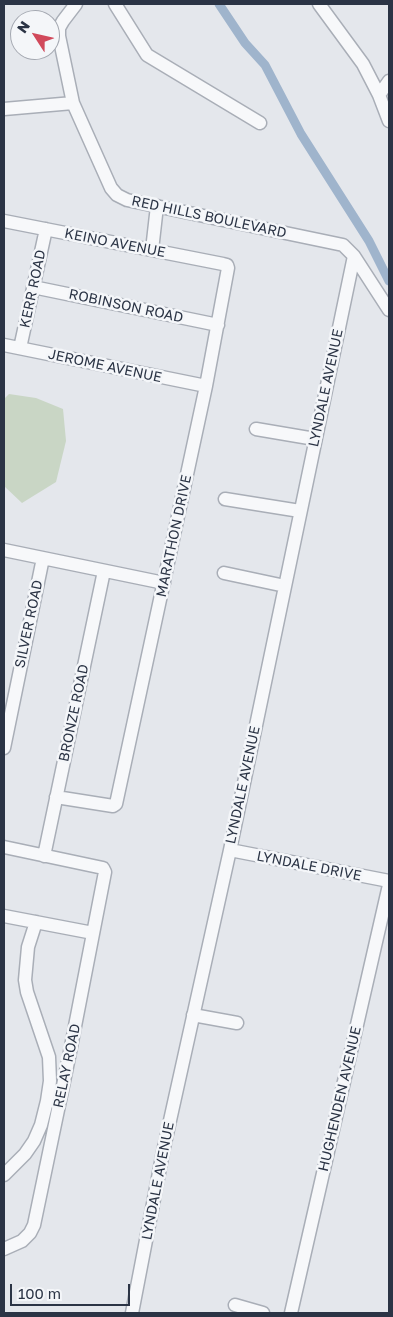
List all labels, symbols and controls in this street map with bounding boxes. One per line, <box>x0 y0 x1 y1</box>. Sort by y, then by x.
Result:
north arrow <box>10 10 60 60</box>
text: N <box>13 17 33 36</box>
street label: RED HILLS BOULEVARD <box>130 192 288 242</box>
street label: KEINO AVENUE <box>63 225 167 261</box>
street label: KERR ROAD <box>17 248 49 330</box>
street label: ROBINSON ROAD <box>67 286 185 326</box>
street label: LYNDALE AVENUE <box>305 327 347 449</box>
street label: JEROME AVENUE <box>47 346 163 386</box>
street label: MARATHON DRIVE <box>153 473 195 599</box>
street label: SILVER ROAD <box>11 578 47 670</box>
street label: BRONZE ROAD <box>55 663 93 763</box>
street label: LYNDALE AVENUE <box>222 724 264 846</box>
street label: LYNDALE DRIVE <box>255 848 363 884</box>
street label: RELAY ROAD <box>50 1022 84 1110</box>
street label: HUGHENDEN AVENUE <box>315 1025 365 1173</box>
street label: LYNDALE AVENUE <box>138 1120 178 1242</box>
scale bar <box>12 1274 132 1306</box>
text: 100 m <box>18 1284 61 1302</box>

